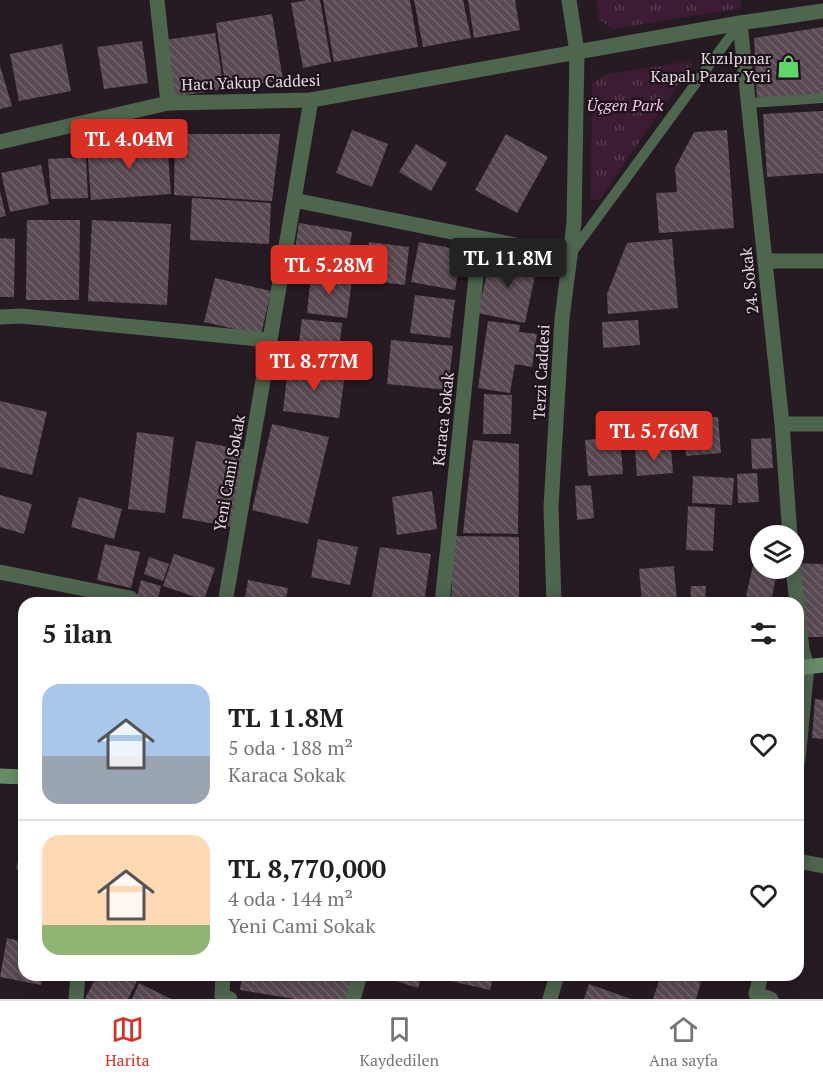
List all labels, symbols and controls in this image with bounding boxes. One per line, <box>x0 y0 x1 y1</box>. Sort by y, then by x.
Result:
place label: Kızılpınar Kapalı Pazar Yeri <box>651 47 772 87</box>
shop icon: Kızılpınar Kapalı Pazar Yeri <box>776 54 802 80</box>
street label: Hacı Yakup Caddesi <box>181 69 321 95</box>
park label: Üçgen Park <box>587 94 664 116</box>
pin: TL 4.04M <box>67 119 191 170</box>
text: TL 4.04M <box>85 125 173 152</box>
pin: TL 11.8M <box>446 238 570 289</box>
text: TL 11.8M <box>464 244 552 271</box>
pin: TL 5.28M <box>267 245 391 296</box>
street label: 24. Sokak <box>734 246 763 315</box>
text: TL 5.28M <box>285 251 373 278</box>
street label: Terzi Caddesi <box>528 324 554 420</box>
pin: TL 8.77M <box>252 341 376 392</box>
text: TL 8.77M <box>270 347 358 374</box>
street label: Karaca Sokak <box>427 370 459 467</box>
pin: TL 5.76M <box>592 411 716 462</box>
street label: Yeni Cami Sokak <box>208 412 250 533</box>
text: TL 5.76M <box>610 417 698 444</box>
map controls <box>750 525 804 579</box>
button: layers <box>750 525 804 579</box>
text: 5 ilan <box>42 616 112 650</box>
icon: filters <box>747 617 780 650</box>
text: TL 11.8M <box>228 700 343 734</box>
icon: home <box>90 708 162 780</box>
icon: heart <box>747 728 780 761</box>
text: 5 oda · 188 m² <box>228 734 353 761</box>
text: Karaca Sokak <box>228 761 346 788</box>
text: TL 8,770,000 <box>228 851 386 885</box>
icon: home <box>90 859 162 931</box>
icon: heart <box>747 879 780 912</box>
text: 4 oda · 144 m² <box>228 885 353 912</box>
text: Yeni Cami Sokak <box>228 912 376 939</box>
tab: Harita <box>105 1013 150 1071</box>
tab: Kaydedilen <box>360 1013 439 1071</box>
tab: Ana sayfa <box>649 1013 718 1071</box>

